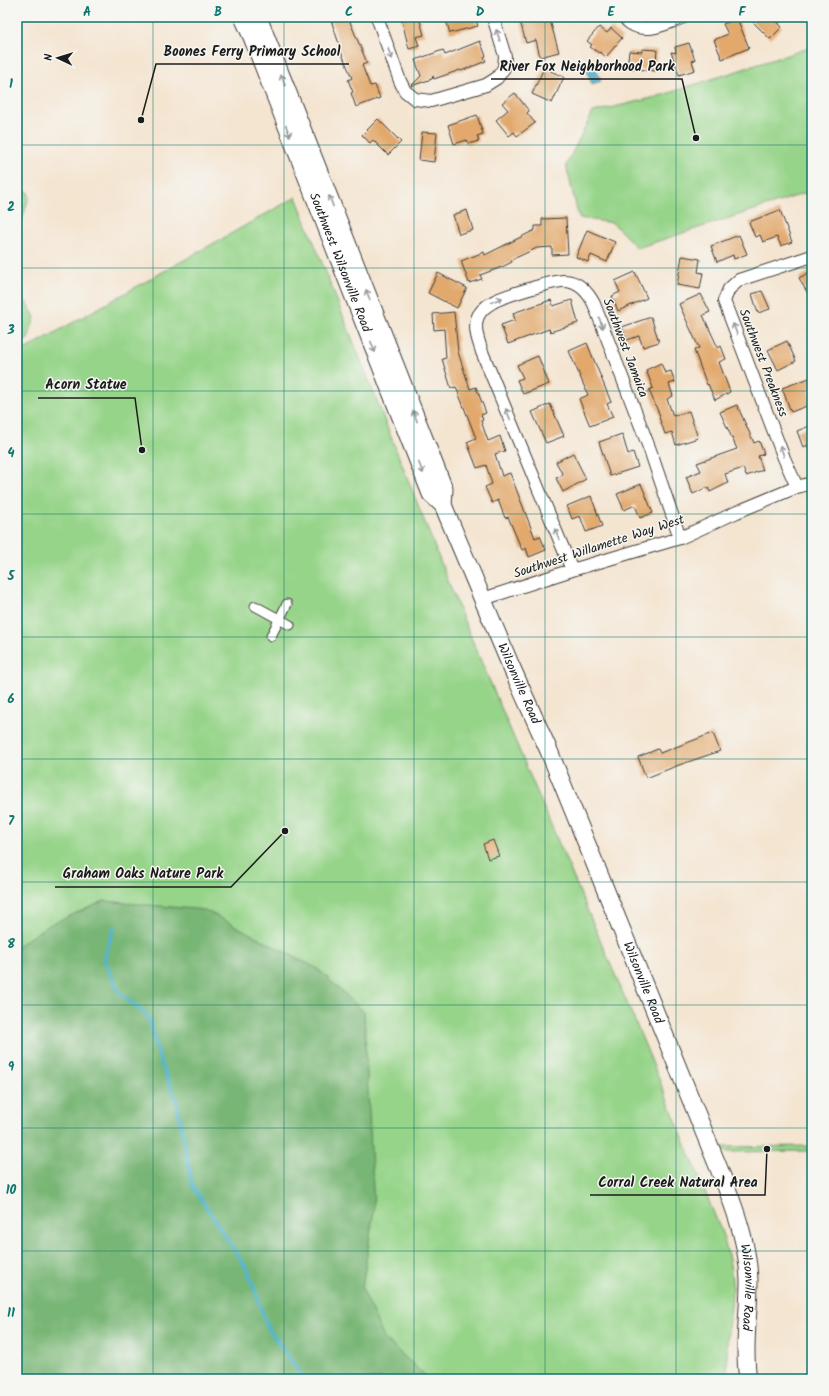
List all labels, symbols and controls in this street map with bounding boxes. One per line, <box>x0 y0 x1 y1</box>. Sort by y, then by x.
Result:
text: A <box>83 2 91 23</box>
text: B <box>214 2 222 23</box>
text: C <box>345 2 353 23</box>
text: D <box>476 2 485 23</box>
text: E <box>607 2 615 23</box>
text: F <box>738 2 746 23</box>
one-way arrow <box>494 29 502 41</box>
north arrow <box>38 38 78 78</box>
callout: Boones Ferry Primary School <box>156 38 349 64</box>
text: Boones Ferry Primary School <box>164 41 341 63</box>
one-way arrow <box>387 47 394 60</box>
text: N <box>40 53 58 61</box>
callout: River Fox Neighborhood Park <box>491 53 682 79</box>
text: River Fox Neighborhood Park <box>500 56 676 78</box>
text: 1 <box>9 74 13 95</box>
one-way arrow <box>279 74 287 86</box>
one-way arrow <box>285 125 293 137</box>
street label: Southwest Wilsonville Road <box>303 189 377 336</box>
one-way arrow <box>326 195 334 207</box>
text: 2 <box>7 197 15 218</box>
one-way arrow <box>363 289 371 301</box>
street label: Southwest Jamaica <box>596 295 654 401</box>
one-way arrow <box>491 296 503 304</box>
street label: Southwest Preakness <box>733 306 794 421</box>
one-way arrow <box>597 317 605 329</box>
text: 3 <box>6 320 15 341</box>
one-way arrow <box>730 324 738 336</box>
one-way arrow <box>370 341 378 353</box>
callout: Acorn Statue <box>38 372 135 398</box>
text: Acorn Statue <box>45 374 127 396</box>
one-way arrow <box>504 408 512 420</box>
one-way arrow <box>411 410 419 422</box>
text: 4 <box>7 443 15 464</box>
one-way arrow <box>777 445 785 457</box>
one-way arrow <box>418 462 425 474</box>
street label: Southwest Willamette Way West <box>511 509 688 585</box>
one-way arrow <box>553 529 561 541</box>
text: 5 <box>7 566 16 587</box>
street label: Wilsonville Road <box>492 640 546 728</box>
text: 6 <box>7 689 15 710</box>
text: 7 <box>8 811 15 832</box>
callout: Graham Oaks Nature Park <box>55 861 231 887</box>
text: Graham Oaks Nature Park <box>63 863 224 885</box>
text: 8 <box>7 934 15 955</box>
street label: Wilsonville Road <box>617 938 670 1027</box>
text: 9 <box>8 1057 15 1078</box>
callout: Corral Creek Natural Area <box>590 1169 765 1195</box>
text: Corral Creek Natural Area <box>598 1172 758 1194</box>
text: 10 <box>6 1180 17 1201</box>
street label: Wilsonville Road <box>734 1242 760 1332</box>
text: 11 <box>7 1303 15 1324</box>

